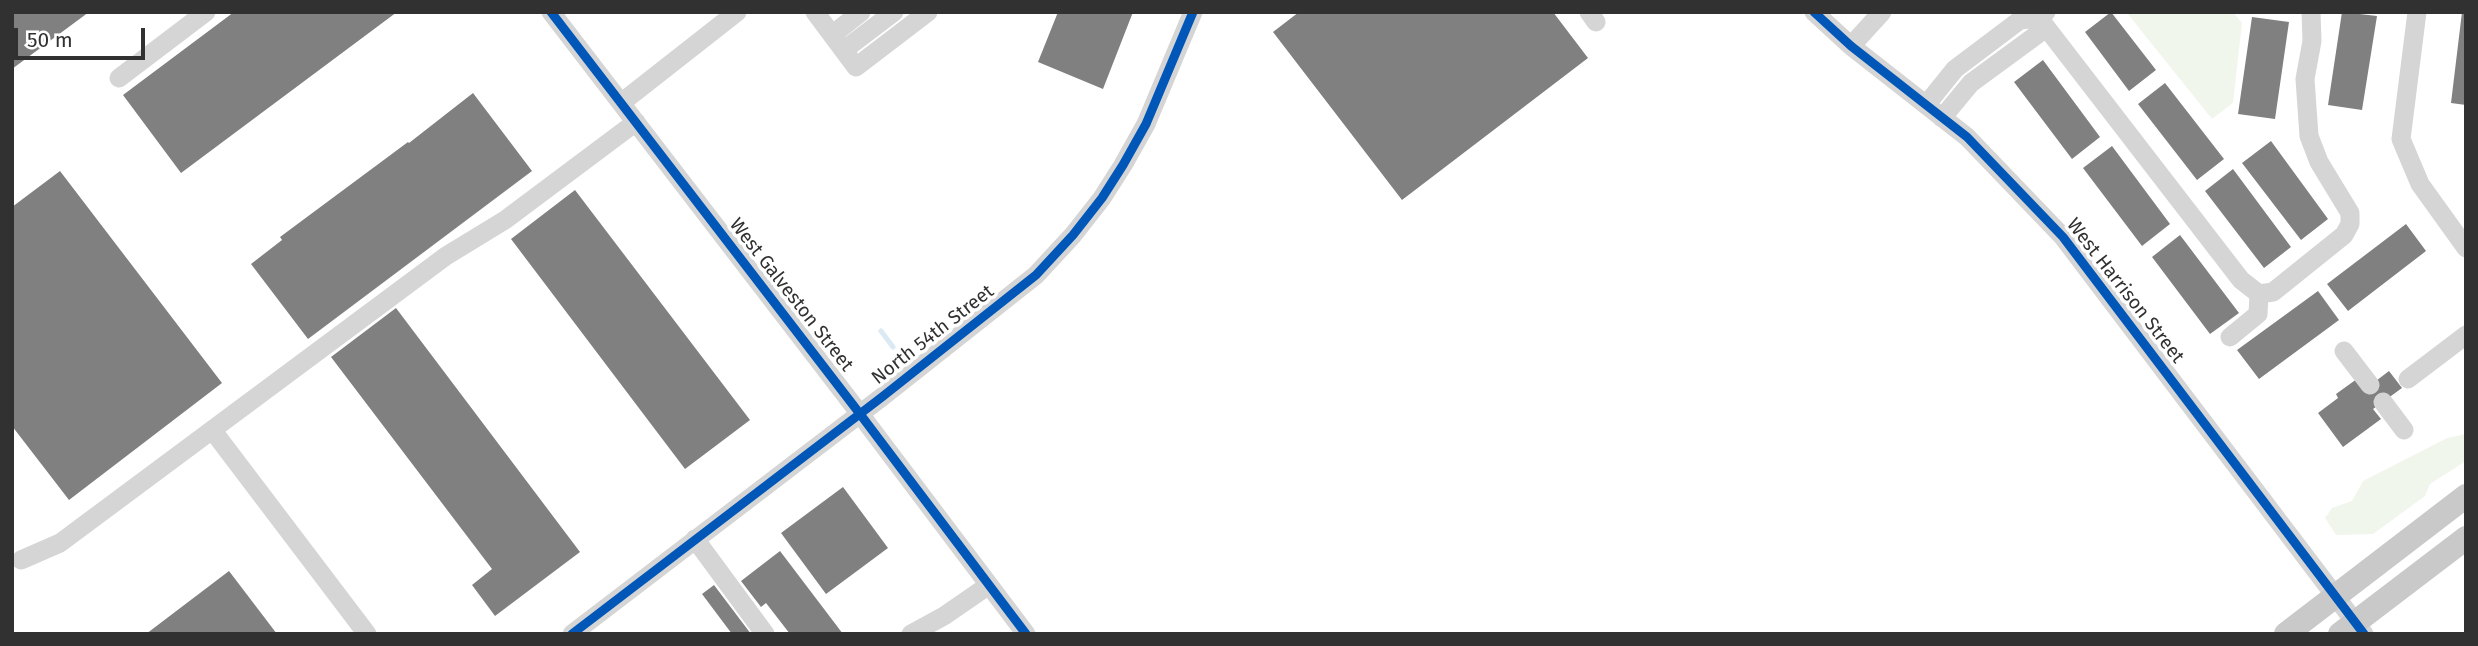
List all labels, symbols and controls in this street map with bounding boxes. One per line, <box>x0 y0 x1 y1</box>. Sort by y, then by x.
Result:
scale bar <box>18 14 149 58</box>
text: 50 m <box>27 27 73 53</box>
street label: West Galveston Street <box>724 214 858 376</box>
street label: West Harrison Street <box>2061 214 2189 368</box>
street label: North 54th Street <box>867 280 999 390</box>

